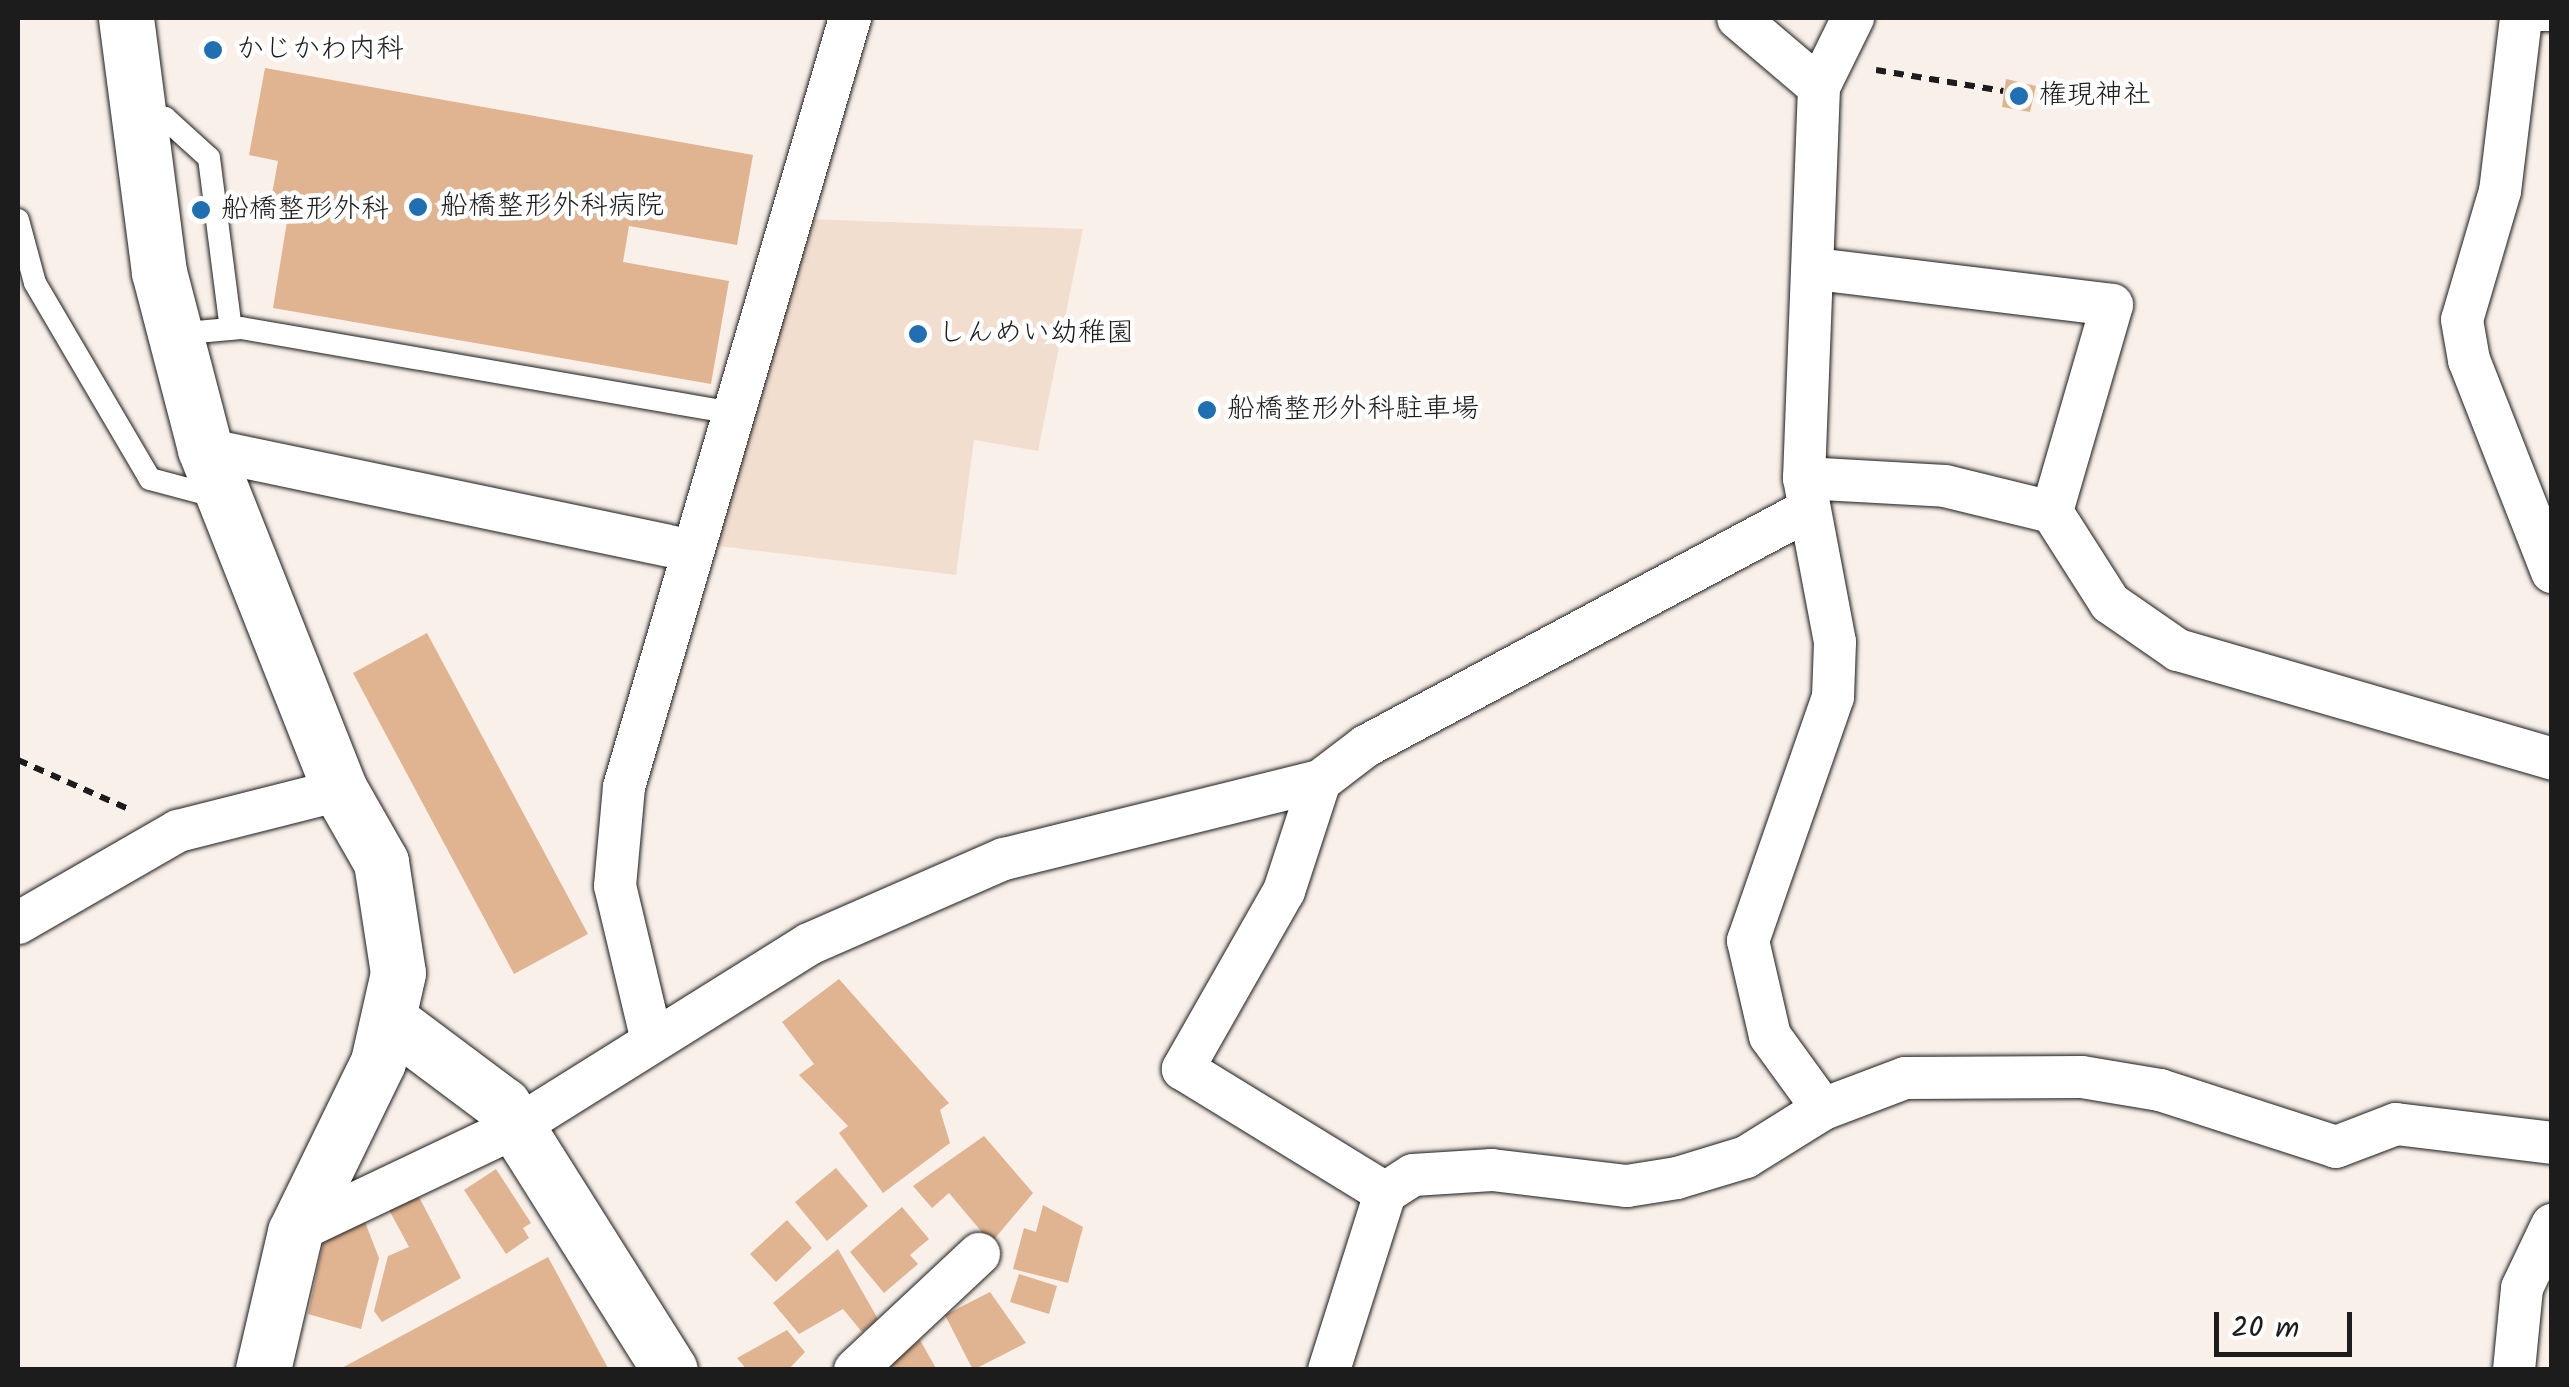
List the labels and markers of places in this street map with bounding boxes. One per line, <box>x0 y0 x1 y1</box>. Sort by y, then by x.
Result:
place label: かじかわ内科 <box>236 33 404 67</box>
marker: かじかわ内科 <box>200 37 226 63</box>
place label: 権現神社 <box>2039 79 2151 113</box>
marker: 権現神社 <box>2008 85 2030 107</box>
place label: 船橋整形外科病院 <box>440 190 664 224</box>
place label: 船橋整形外科 <box>221 193 389 227</box>
marker: 船橋整形外科病院 <box>405 194 431 220</box>
marker: 船橋整形外科 <box>190 199 212 221</box>
place label: しんめい幼稚園 <box>938 317 1134 351</box>
marker: しんめい幼稚園 <box>907 323 929 345</box>
place label: 船橋整形外科駐車場 <box>1227 393 1479 427</box>
marker: 船橋整形外科駐車場 <box>1196 399 1218 421</box>

